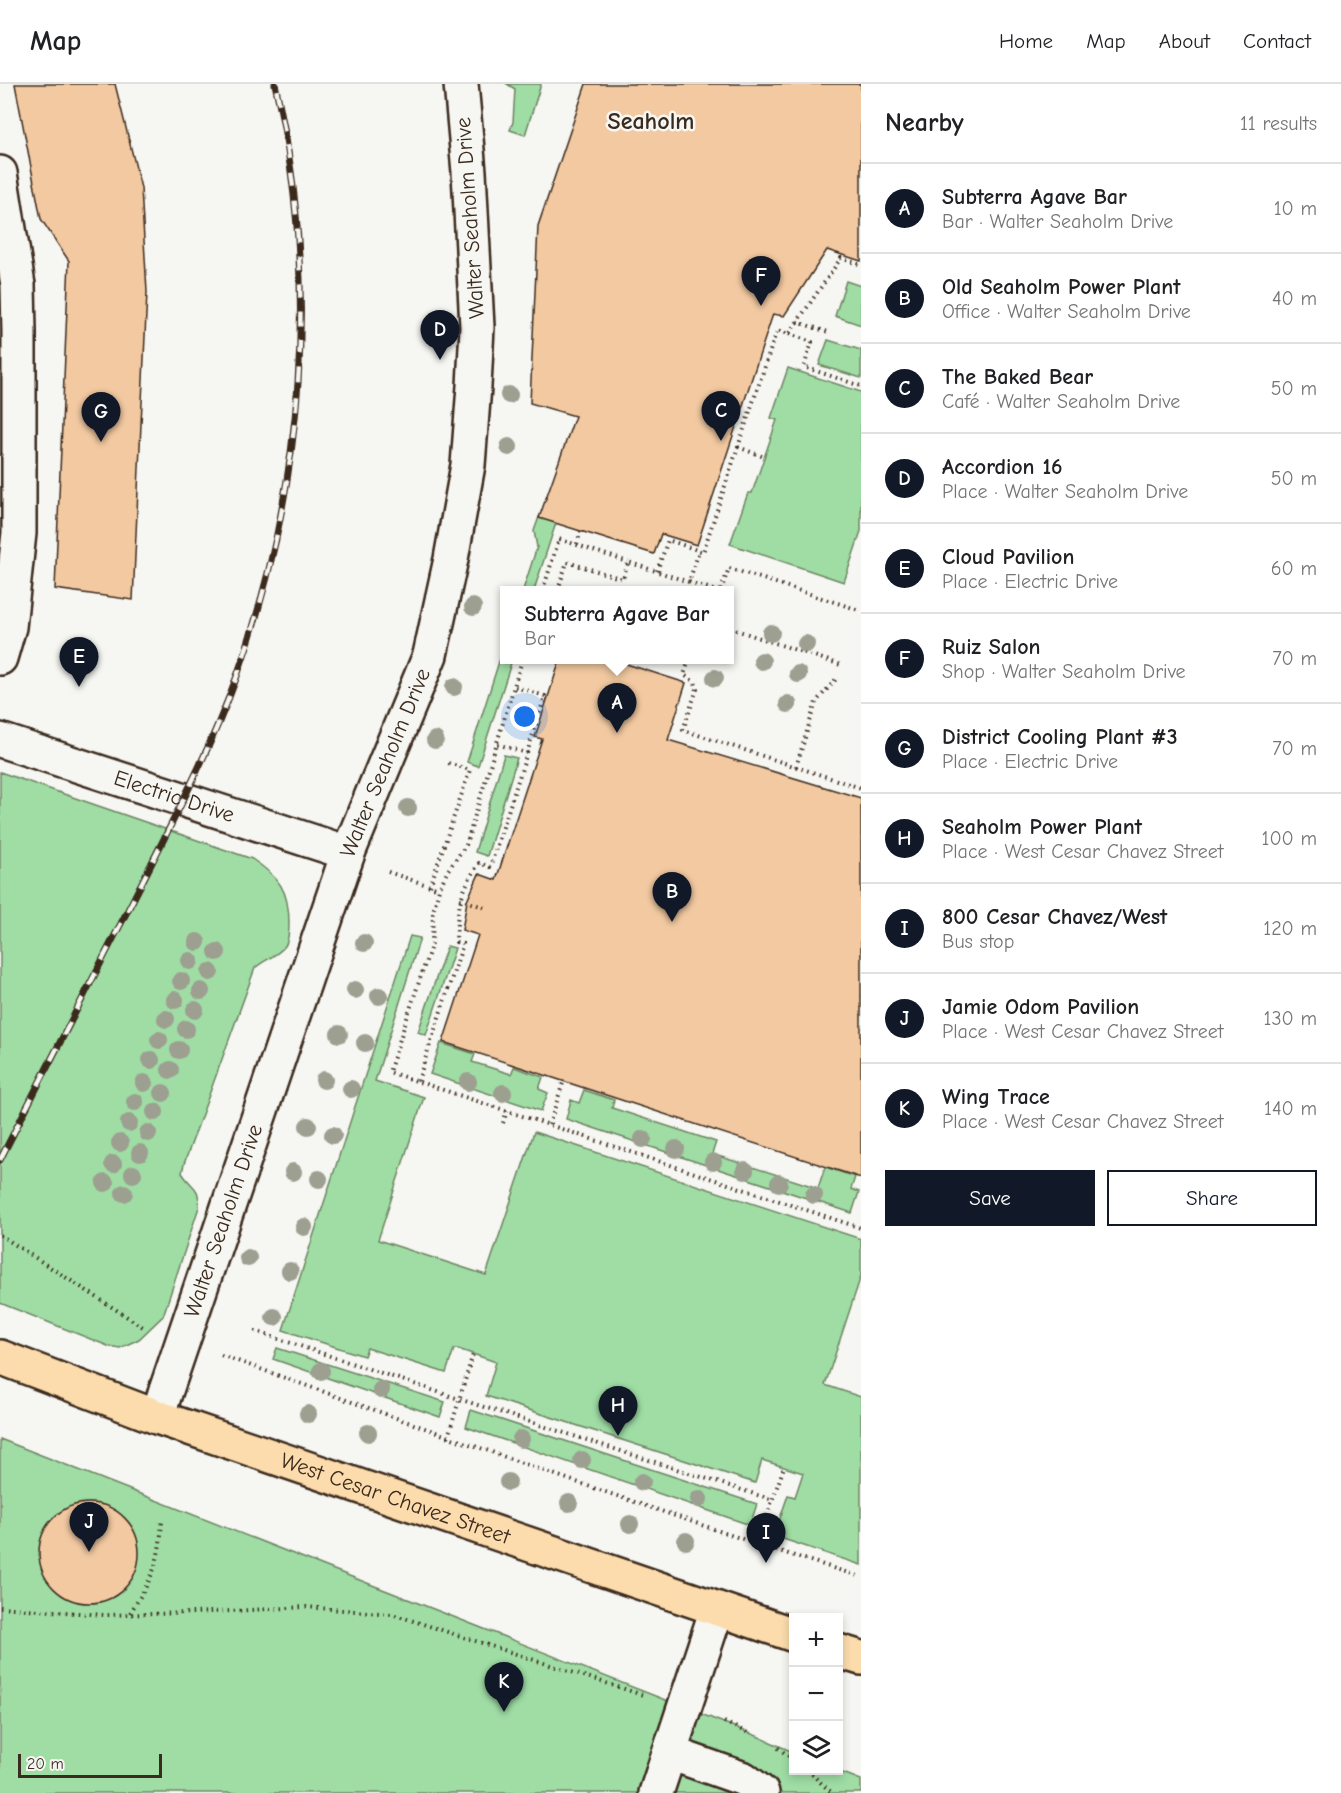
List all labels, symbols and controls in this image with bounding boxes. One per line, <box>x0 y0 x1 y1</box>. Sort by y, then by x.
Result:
text: Map <box>30 25 81 57</box>
text: Home <box>999 29 1053 53</box>
text: Map <box>1086 29 1126 53</box>
text: About <box>1159 29 1210 53</box>
text: Contact <box>1243 29 1311 53</box>
district label: Seaholm <box>608 107 694 135</box>
text: Nearby <box>885 108 964 138</box>
text: 11 results <box>1240 112 1317 135</box>
street label: Walter Seaholm Drive <box>450 116 490 320</box>
text: Subterra Agave Bar <box>942 184 1127 210</box>
text: A <box>899 197 910 220</box>
text: 10 m <box>1274 197 1317 220</box>
text: Bar · Walter Seaholm Drive <box>942 210 1173 233</box>
pin: F <box>742 256 780 306</box>
text: Old Seaholm Power Plant <box>942 274 1180 300</box>
text: B <box>898 287 911 310</box>
text: 40 m <box>1272 287 1317 310</box>
text: Office · Walter Seaholm Drive <box>942 300 1191 323</box>
pin: D <box>420 310 460 360</box>
text: The Baked Bear <box>942 364 1093 390</box>
text: C <box>898 377 911 400</box>
text: 50 m <box>1271 377 1317 400</box>
text: Café · Walter Seaholm Drive <box>942 390 1180 413</box>
pin: G <box>82 392 120 442</box>
pin: C <box>702 392 740 441</box>
text: Accordion 16 <box>942 454 1063 480</box>
text: D <box>898 467 911 490</box>
text: 50 m <box>1271 467 1317 490</box>
text: Place · Walter Seaholm Drive <box>942 480 1188 503</box>
text: Cloud Pavilion <box>942 544 1074 570</box>
text: E <box>899 557 910 580</box>
text: 60 m <box>1271 557 1317 580</box>
text: Place · Electric Drive <box>942 570 1118 593</box>
popup <box>500 586 734 664</box>
text: Subterra Agave Bar <box>525 601 709 627</box>
text: Bar <box>525 627 555 650</box>
text: Ruiz Salon <box>942 634 1041 660</box>
pin: E <box>60 638 98 687</box>
text: F <box>899 647 910 670</box>
text: 70 m <box>1272 647 1317 670</box>
text: Shop · Walter Seaholm Drive <box>942 660 1186 683</box>
street label: Walter Seaholm Drive <box>335 664 436 861</box>
pin: A <box>598 684 636 733</box>
your location <box>510 702 539 731</box>
text: District Cooling Plant #3 <box>942 724 1178 750</box>
text: G <box>897 737 912 760</box>
text: 70 m <box>1272 737 1317 760</box>
text: Place · Electric Drive <box>942 750 1118 773</box>
street label: Electric Drive <box>111 765 238 828</box>
text: Seaholm Power Plant <box>942 814 1142 840</box>
text: H <box>897 827 912 850</box>
text: 100 m <box>1262 827 1317 850</box>
text: Place · West Cesar Chavez Street <box>942 840 1223 863</box>
pin: B <box>652 872 692 922</box>
text: 800 Cesar Chavez/West <box>942 904 1167 930</box>
text: I <box>900 917 909 940</box>
text: 120 m <box>1263 917 1317 940</box>
text: Bus stop <box>942 930 1014 953</box>
text: Jamie Odom Pavilion <box>942 994 1139 1020</box>
text: J <box>900 1007 909 1030</box>
text: 130 m <box>1264 1007 1317 1030</box>
text: Place · West Cesar Chavez Street <box>942 1020 1223 1043</box>
text: Wing Trace <box>942 1084 1050 1110</box>
text: K <box>899 1097 910 1120</box>
text: 140 m <box>1264 1097 1317 1120</box>
text: Place · West Cesar Chavez Street <box>942 1110 1223 1133</box>
street label: Walter Seaholm Drive <box>179 1121 268 1321</box>
button: Save <box>885 1170 1095 1226</box>
button: Share <box>1107 1170 1317 1226</box>
pin: H <box>598 1386 638 1436</box>
street label: West Cesar Chavez Street <box>277 1447 514 1550</box>
pin: J <box>70 1502 109 1552</box>
pin: I <box>746 1514 786 1563</box>
map controls <box>789 1613 843 1775</box>
button: + <box>789 1613 843 1667</box>
pin: K <box>484 1662 524 1712</box>
button: − <box>789 1667 843 1721</box>
button: layers <box>789 1721 843 1775</box>
scale bar <box>18 1751 162 1778</box>
text: 20 m <box>27 1755 64 1773</box>

